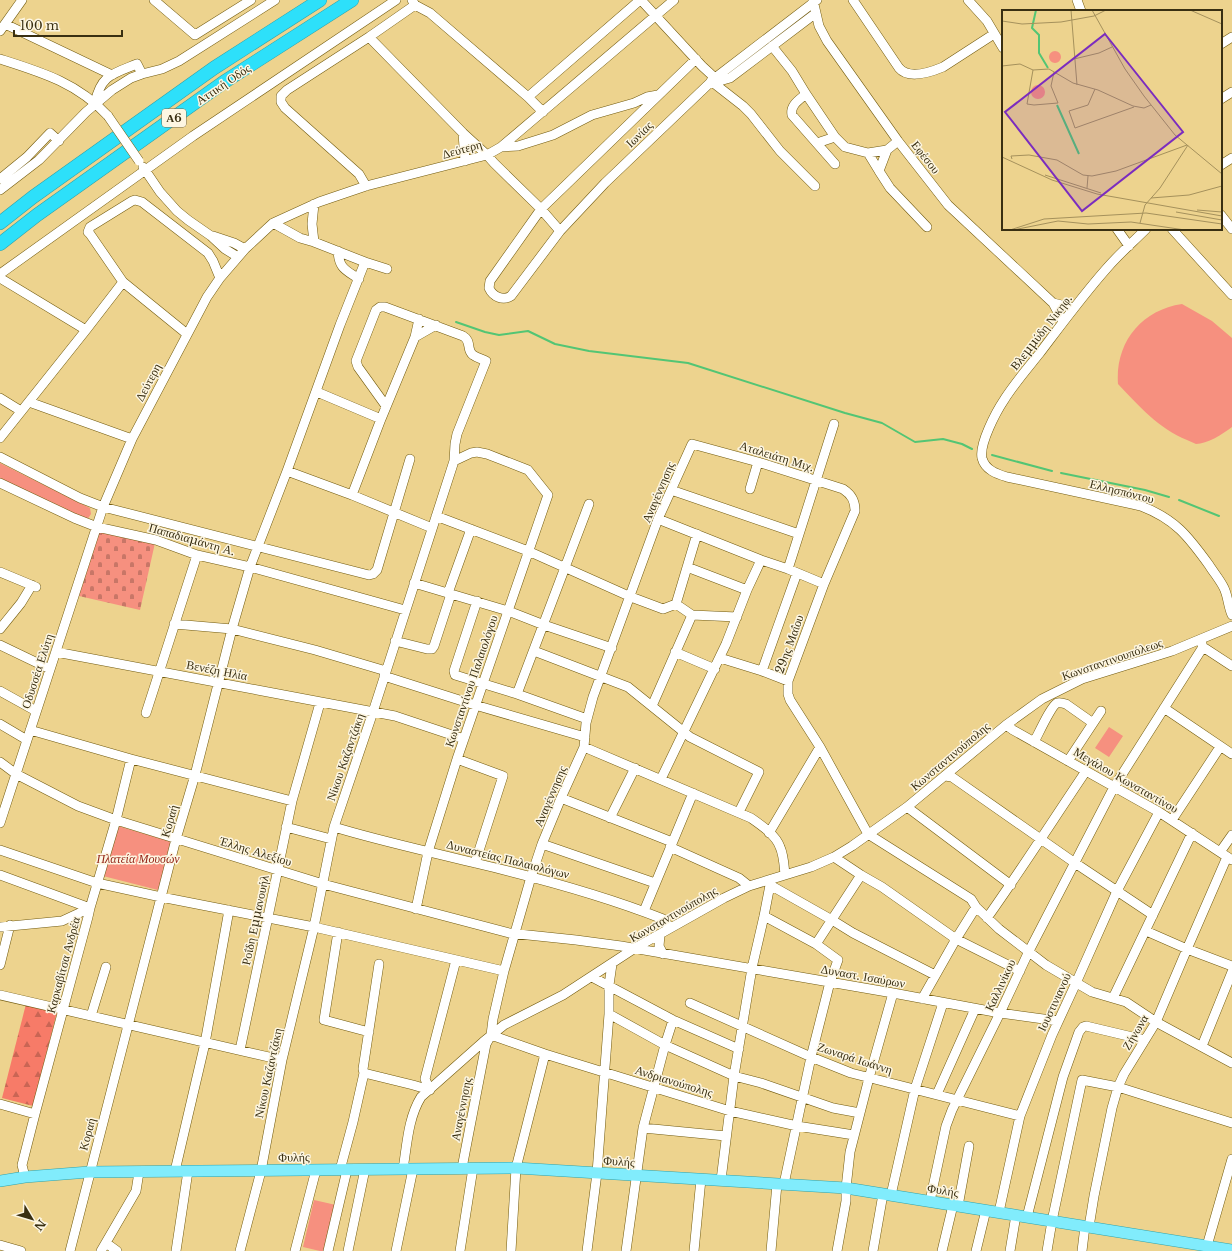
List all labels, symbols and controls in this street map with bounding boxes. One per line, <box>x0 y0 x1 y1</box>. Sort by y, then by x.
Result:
inset map <box>1002 10 1222 230</box>
scale bar <box>14 12 122 38</box>
text: 100 m <box>20 18 59 33</box>
street label: Αττική Οδός <box>193 60 253 108</box>
road number: Α6 <box>162 109 186 127</box>
street label: Ιωνίας <box>622 117 656 150</box>
street label: Δεύτερη <box>440 136 484 162</box>
street label: Εφέσου <box>908 138 944 177</box>
street label: Βλεμμύδη Νικηφ. <box>1007 291 1075 373</box>
street label: Δεύτερη <box>132 360 164 404</box>
street label: Αταλειάτη Μιχ. <box>738 438 816 474</box>
street label: Αναγέννησης <box>639 459 678 525</box>
street label: Ελλησπόντου <box>1088 476 1156 506</box>
street label: Παπαδιαμάντη Α. <box>147 519 237 559</box>
street label: 29ης Μαΐου <box>771 612 807 676</box>
street label: Κωνσταντίνου Παλαιολόγου <box>441 613 501 749</box>
street label: Οδυσσέα Ελύτη <box>18 632 56 710</box>
street label: Κωνσταντινουπόλεως <box>1060 635 1165 683</box>
street label: Βενέζη Ηλία <box>185 657 249 683</box>
street label: Νίκου Καζαντζάκη <box>323 711 367 803</box>
street label: Κωνσταντινούπολης <box>907 718 993 793</box>
street label: Μεγάλου Κωνσταντίνου <box>1071 744 1181 816</box>
street label: Αναγέννησης <box>531 763 570 829</box>
street label: Κοραή <box>157 803 181 839</box>
street label: Έλλης Αλεξίου <box>217 833 294 869</box>
street label: Δυναστείας Παλαιολόγων <box>445 836 572 882</box>
park label: Πλατεία Μουσών <box>95 851 180 866</box>
street label: Ροΐδη Εμμανουήλ <box>238 873 272 966</box>
street label: Κωνσταντινούπολης <box>626 883 720 945</box>
street label: Καρκαβίτσα Ανδρέα <box>43 914 83 1015</box>
street label: Καλλινίκου <box>981 957 1019 1013</box>
street label: Δυναστ. Ισαύρων <box>820 961 907 991</box>
street label: Ιουστινιανού <box>1034 970 1074 1034</box>
street label: Ζήνωνα <box>1119 1011 1152 1052</box>
street label: Νίκου Καζαντζάκη <box>251 1027 285 1119</box>
street label: Ζωναρά Ιωάννη <box>816 1039 894 1077</box>
street label: Ανδριανούπολης <box>633 1062 715 1100</box>
street label: Αναγέννησης <box>447 1076 475 1142</box>
street label: Κοραή <box>75 1116 99 1152</box>
street label: Φυλής <box>278 1149 310 1165</box>
street label: Φυλής <box>603 1152 635 1170</box>
street label: Φυλής <box>926 1180 960 1200</box>
north arrow <box>12 1199 52 1239</box>
text: N <box>31 1217 49 1234</box>

